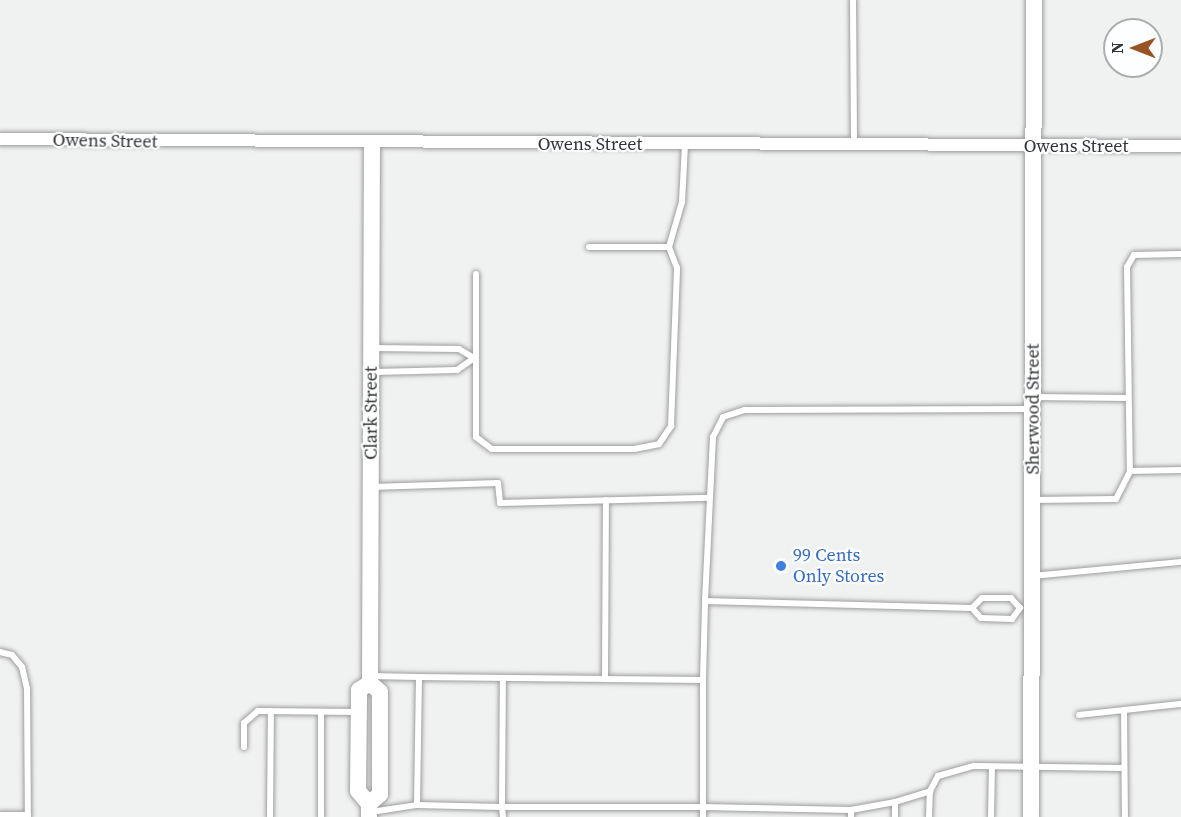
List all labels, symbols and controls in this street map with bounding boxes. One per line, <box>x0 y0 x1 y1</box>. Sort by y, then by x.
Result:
north arrow <box>1103 18 1163 78</box>
text: N <box>1106 42 1128 54</box>
street label: Owens Street <box>52 129 158 153</box>
street label: Owens Street <box>538 133 642 155</box>
street label: Owens Street <box>1024 135 1128 157</box>
street label: Sherwood Street <box>1022 344 1044 474</box>
street label: Clark Street <box>360 366 382 460</box>
place label: 99 Cents Only Stores <box>793 545 884 588</box>
marker: 99 Cents Only Stores <box>774 559 788 573</box>

